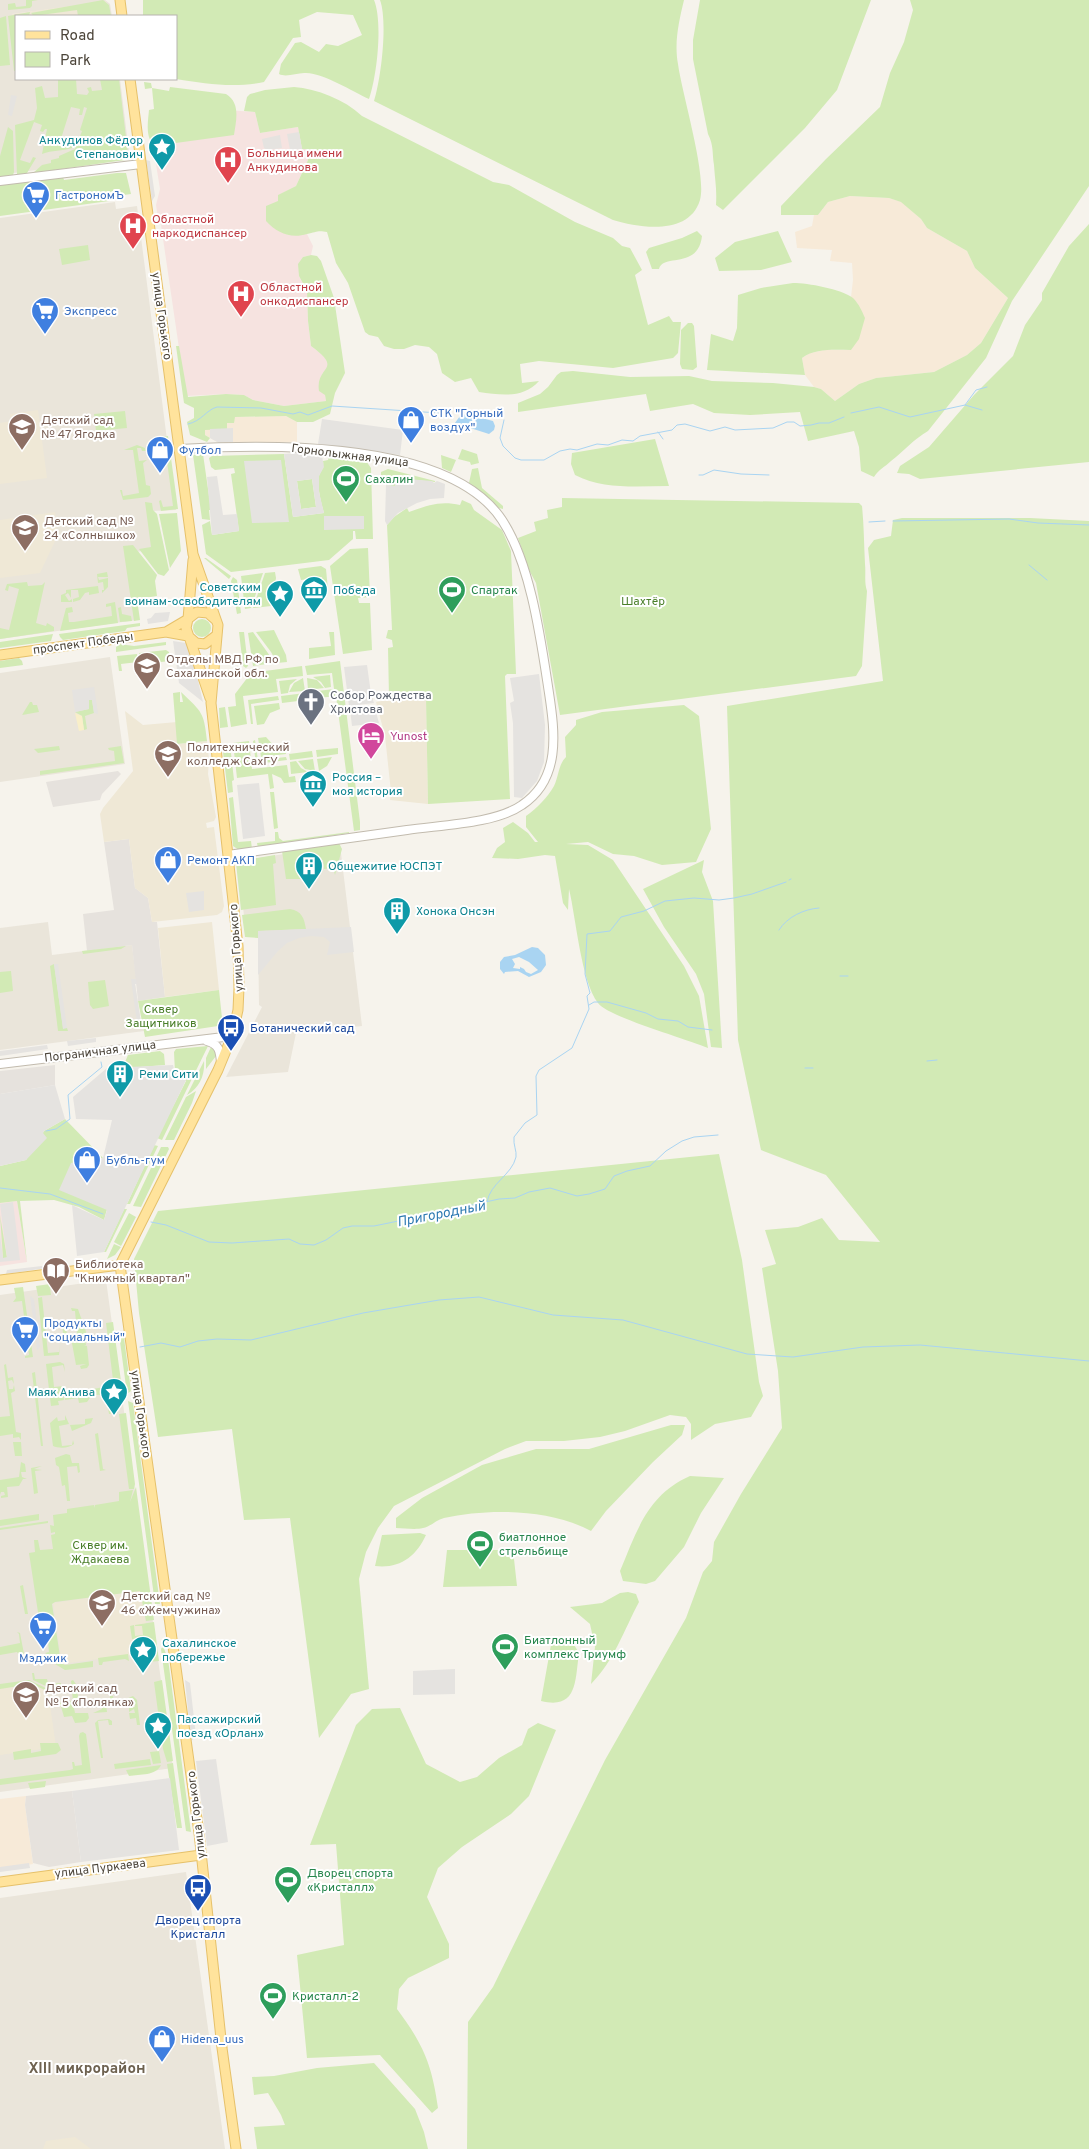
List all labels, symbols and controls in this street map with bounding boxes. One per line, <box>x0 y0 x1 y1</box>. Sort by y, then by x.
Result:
legend <box>15 15 178 80</box>
text: Road <box>60 27 95 46</box>
text: Park <box>60 52 91 71</box>
place icon: Анкудинов Фёдор Степанович <box>147 132 177 171</box>
place label: Анкудинов Фёдор Степанович <box>39 133 143 163</box>
hospital icon: Больница имени Анкудинова <box>213 145 243 184</box>
place label: Больница имени Анкудинова <box>247 146 342 176</box>
supermarket icon: ГастрономЪ <box>21 180 51 219</box>
place label: ГастрономЪ <box>55 188 124 204</box>
hospital icon: Областной наркодиспансер <box>118 211 148 250</box>
place label: Областной наркодиспансер <box>152 212 247 242</box>
street label: улица Горького <box>147 271 175 361</box>
hospital icon: Областной онкодиспансер <box>226 279 256 318</box>
place label: Областной онкодиспансер <box>260 280 349 310</box>
supermarket icon: Экспресс <box>30 296 60 335</box>
place label: Экспресс <box>64 304 117 320</box>
shop icon: СТК "Горный воздух" <box>396 405 426 444</box>
place label: СТК "Горный воздух" <box>430 406 503 436</box>
school or university icon: Детский сад № 47 Ягодка <box>7 412 37 451</box>
place label: Детский сад № 47 Ягодка <box>41 413 115 443</box>
shop icon: Футбол <box>145 435 175 474</box>
street label: Горнолыжная улица <box>290 441 409 471</box>
place label: Футбол <box>179 443 221 459</box>
sports icon: Сахалин <box>331 464 361 503</box>
place label: Сахалин <box>365 472 413 488</box>
school or university icon: Детский сад № 24 «Солнышко» <box>10 513 40 552</box>
place label: Детский сад № 24 «Солнышко» <box>44 514 136 544</box>
museum icon: Победа <box>299 575 329 614</box>
sports icon: Спартак <box>437 575 467 614</box>
place icon: Советским воинам-освободителям <box>265 579 295 618</box>
place label: Советским воинам-освободителям <box>125 580 261 610</box>
place label: Победа <box>333 583 376 599</box>
place label: Спартак <box>471 583 518 599</box>
park label: Шахтёр <box>621 594 665 610</box>
street label: проспект Победы <box>32 629 134 659</box>
school or university icon: Отделы МВД РФ по Сахалинской обл. <box>132 651 162 690</box>
place label: Отделы МВД РФ по Сахалинской обл. <box>166 652 279 682</box>
church icon: Собор Рождества Христова <box>296 687 326 726</box>
place label: Собор Рождества Христова <box>330 688 432 718</box>
hotel icon: Yunost <box>356 721 386 760</box>
place label: Yunost <box>390 729 427 745</box>
school or university icon: Политехнический колледж СахГУ <box>153 739 183 778</box>
place label: Политехнический колледж СахГУ <box>187 740 290 770</box>
museum icon: Россия – моя история <box>298 769 328 808</box>
place label: Россия – моя история <box>332 770 402 800</box>
shop icon: Ремонт АКП <box>153 845 183 884</box>
building icon: Общежитие ЮСПЭТ <box>294 851 324 890</box>
place label: Ремонт АКП <box>187 853 255 869</box>
place label: Общежитие ЮСПЭТ <box>328 859 442 875</box>
building icon: Хонока Онсэн <box>382 896 412 935</box>
street label: улица Горького <box>226 903 248 993</box>
place label: Хонока Онсэн <box>416 904 495 920</box>
park label: Сквер Защитников <box>125 1002 197 1032</box>
bus stop icon: Ботанический сад <box>216 1013 246 1052</box>
place label: Ботанический сад <box>250 1021 355 1037</box>
street label: Пограничная улица <box>43 1037 157 1067</box>
building icon: Реми Сити <box>105 1059 135 1098</box>
place label: Реми Сити <box>139 1067 199 1083</box>
shop icon: Бубль-гум <box>72 1145 102 1184</box>
place label: Бубль-гум <box>106 1153 165 1169</box>
water label: Пригородный <box>396 1197 488 1231</box>
library icon: Библиотека "Книжный квартал" <box>41 1256 71 1295</box>
place label: Библиотека "Книжный квартал" <box>75 1257 190 1287</box>
supermarket icon: Продукты "социальный" <box>10 1315 40 1354</box>
place label: Продукты "социальный" <box>44 1316 125 1346</box>
street label: улица Горького <box>126 1369 154 1459</box>
place icon: Маяк Анива <box>99 1377 129 1416</box>
place label: Маяк Анива <box>28 1385 95 1401</box>
sports icon: биатлонное стрельбище <box>465 1529 495 1568</box>
place label: биатлонное стрельбище <box>499 1530 568 1560</box>
park label: Сквер им. Ждакаева <box>71 1538 129 1568</box>
school or university icon: Детский сад № 46 «Жемчужина» <box>87 1588 117 1627</box>
place label: Детский сад № 46 «Жемчужина» <box>121 1589 221 1619</box>
supermarket icon: Мэджик <box>28 1611 58 1650</box>
sports icon: Биатлонный комплекс Триумф <box>490 1632 520 1671</box>
place label: Биатлонный комплекс Триумф <box>524 1633 626 1663</box>
place icon: Сахалинское побережье <box>128 1635 158 1674</box>
place label: Сахалинское побережье <box>162 1636 237 1666</box>
place label: Мэджик <box>19 1651 67 1667</box>
school or university icon: Детский сад № 5 «Полянка» <box>11 1680 41 1719</box>
place label: Детский сад № 5 «Полянка» <box>45 1681 134 1711</box>
place icon: Пассажирский поезд «Орлан» <box>143 1711 173 1750</box>
place label: Пассажирский поезд «Орлан» <box>177 1712 264 1742</box>
street label: улица Горького <box>184 1770 210 1860</box>
street label: улица Пуркаева <box>54 1855 147 1883</box>
sports icon: Дворец спорта «Кристалл» <box>273 1865 303 1904</box>
place label: Дворец спорта «Кристалл» <box>307 1866 393 1896</box>
bus stop icon: Дворец спорта Кристалл <box>183 1873 213 1912</box>
place label: Дворец спорта Кристалл <box>155 1913 241 1943</box>
sports icon: Кристалл-2 <box>258 1981 288 2020</box>
place label: Кристалл-2 <box>292 1989 359 2005</box>
shop icon: Hidena_uus <box>147 2024 177 2063</box>
place label: Hidena_uus <box>181 2032 244 2048</box>
district label: XIII микрорайон <box>28 2060 146 2079</box>

